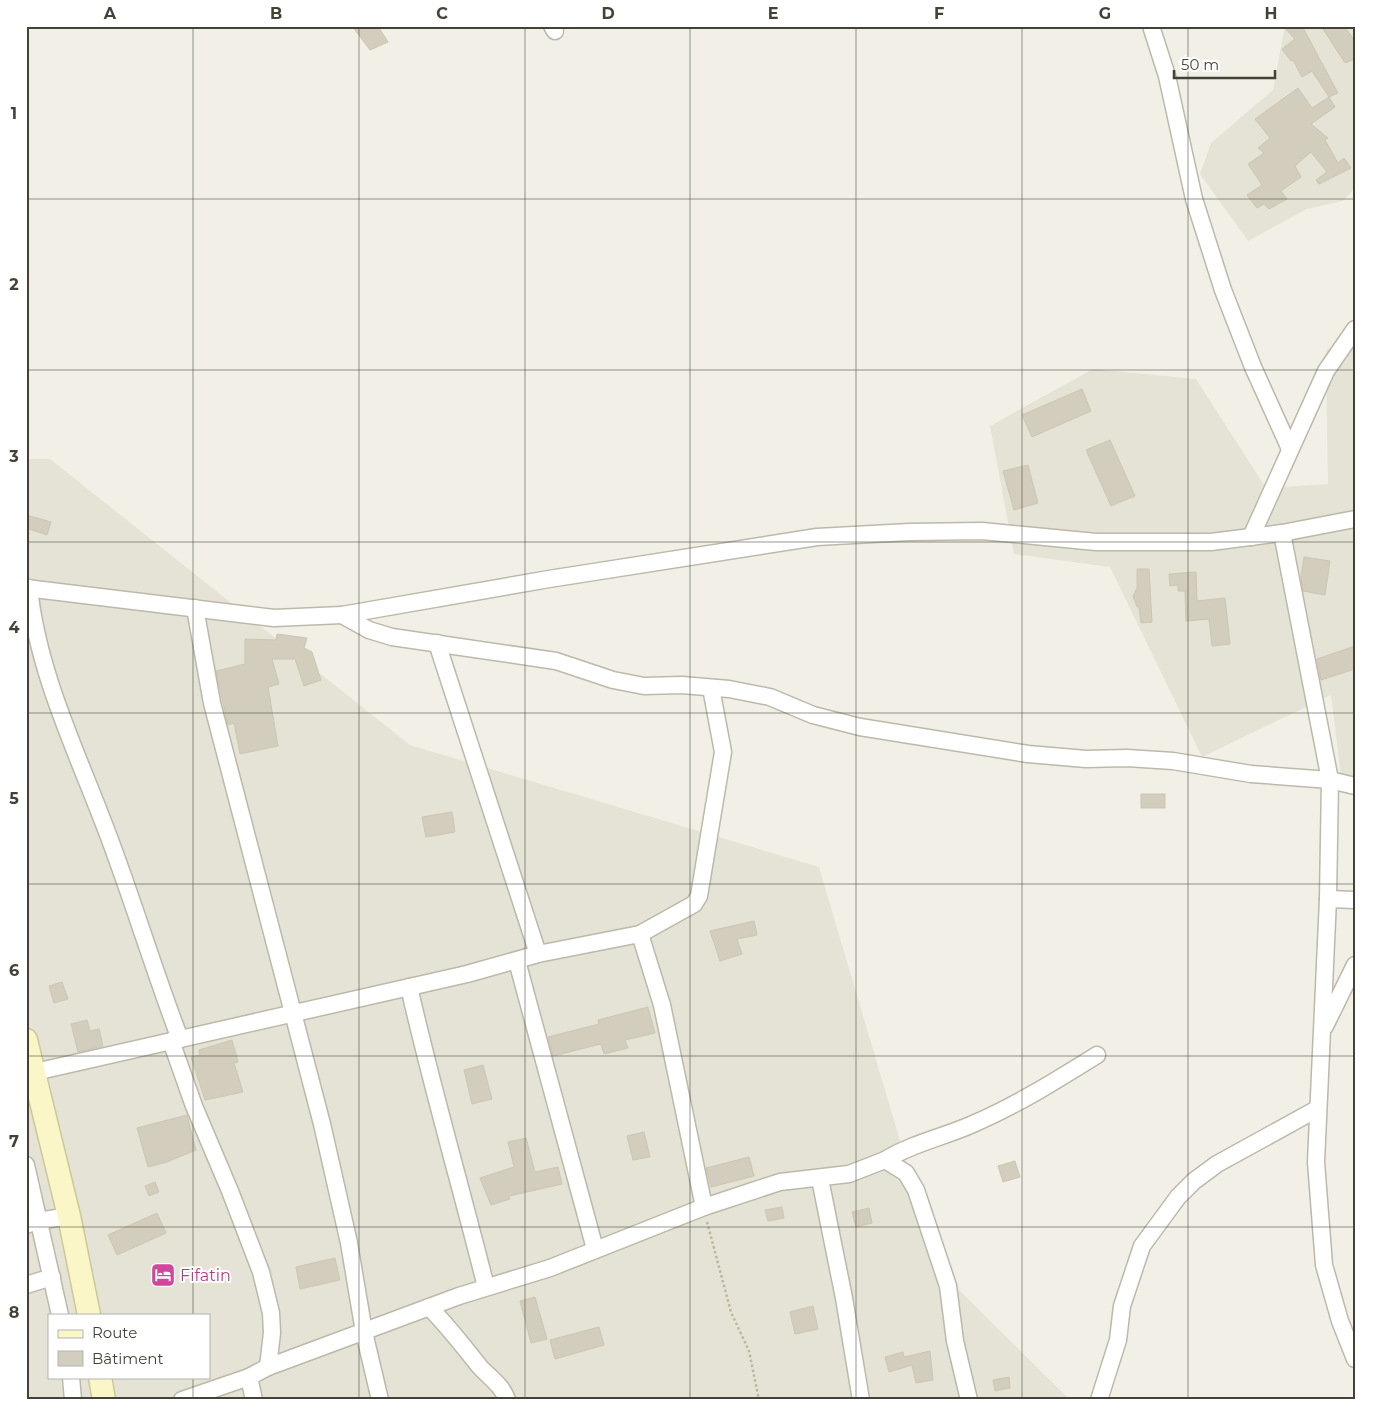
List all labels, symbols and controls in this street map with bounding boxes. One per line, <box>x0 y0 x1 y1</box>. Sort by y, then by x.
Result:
text: A <box>103 4 117 23</box>
text: B <box>270 4 282 23</box>
text: C <box>436 4 448 23</box>
text: D <box>601 4 615 23</box>
text: E <box>768 4 778 23</box>
text: F <box>934 4 944 23</box>
text: G <box>1099 4 1111 23</box>
text: H <box>1265 4 1277 23</box>
scale bar <box>1174 48 1275 80</box>
text: 50 m <box>1181 55 1219 74</box>
text: 1 <box>11 104 17 123</box>
text: 2 <box>9 275 19 294</box>
text: 3 <box>8 447 19 466</box>
text: 4 <box>8 618 20 637</box>
text: 5 <box>9 789 19 808</box>
text: 6 <box>9 961 19 980</box>
text: 7 <box>9 1132 19 1151</box>
hotel icon: Fifatin <box>150 1262 176 1288</box>
place label: Fifatin <box>180 1266 231 1285</box>
text: 8 <box>9 1303 19 1322</box>
legend <box>48 1314 210 1378</box>
text: Route <box>92 1323 137 1342</box>
text: Bâtiment <box>92 1349 164 1368</box>

